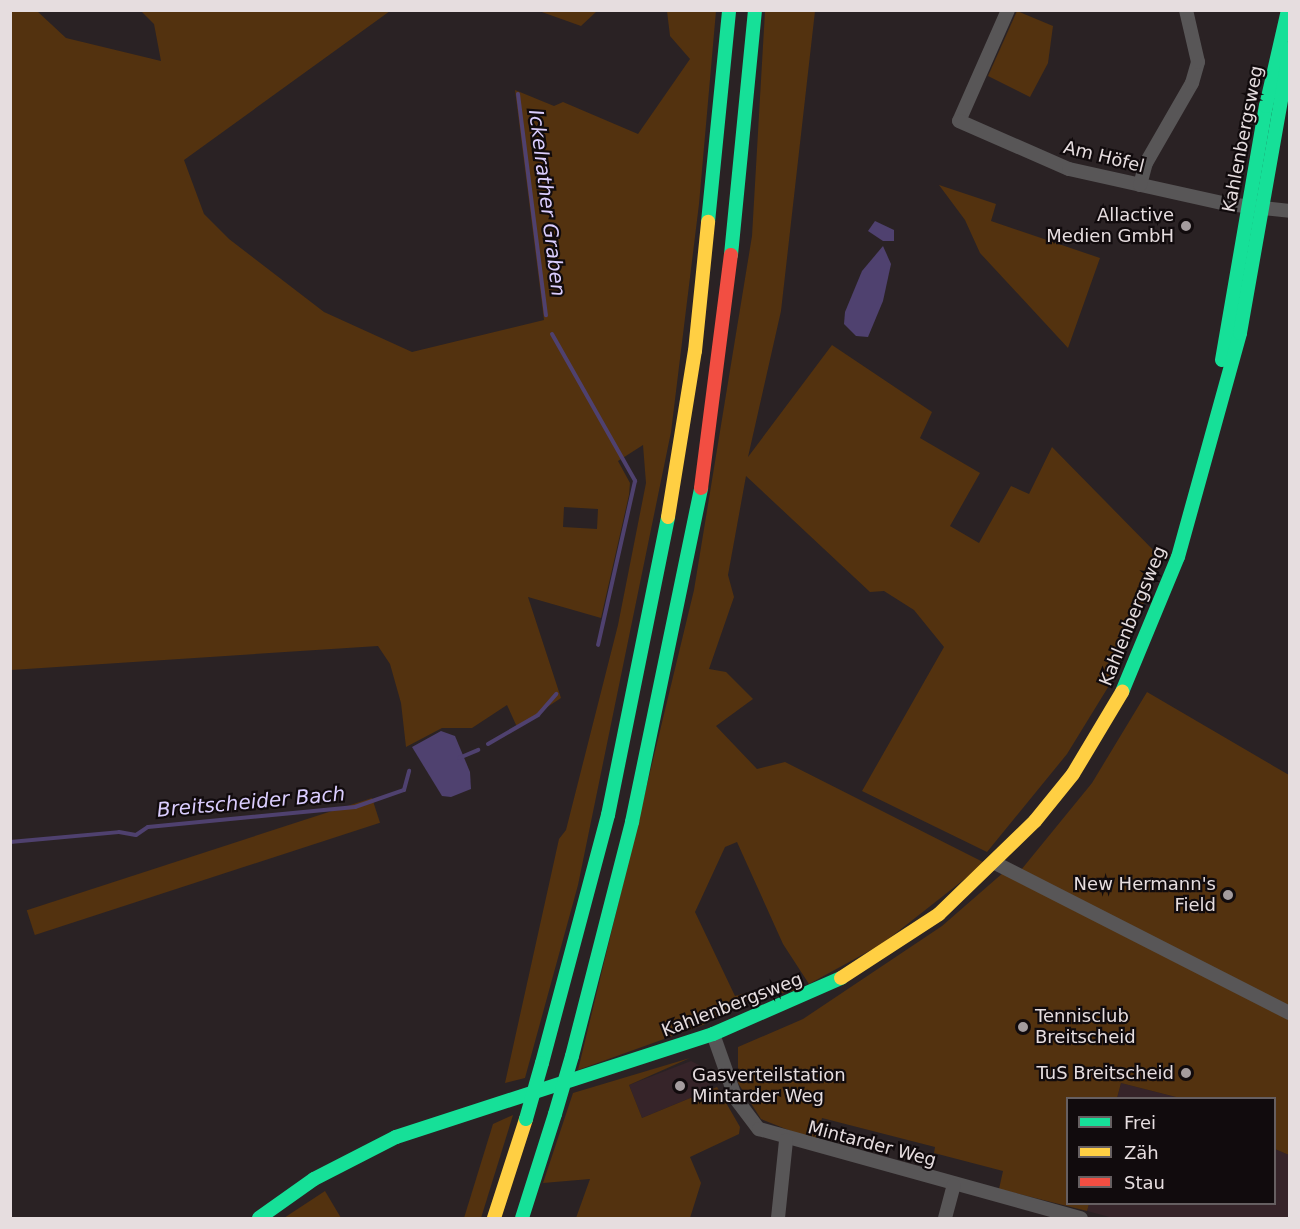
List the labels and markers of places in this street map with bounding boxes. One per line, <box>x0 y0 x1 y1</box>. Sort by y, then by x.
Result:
place label: Allactive Medien GmbH <box>1046 205 1174 248</box>
marker: Allactive Medien GmbH <box>1179 219 1193 233</box>
place label: New Hermann's Field <box>1074 874 1216 916</box>
marker: New Hermann's Field <box>1221 888 1235 902</box>
place label: Tennisclub Breitscheid <box>1035 1006 1136 1048</box>
marker: Tennisclub Breitscheid <box>1016 1020 1030 1034</box>
place label: TuS Breitscheid <box>1037 1062 1174 1084</box>
place label: Gasverteilstation Mintarder Weg <box>692 1065 846 1108</box>
marker: TuS Breitscheid <box>1179 1066 1193 1080</box>
marker: Gasverteilstation Mintarder Weg <box>673 1079 687 1093</box>

